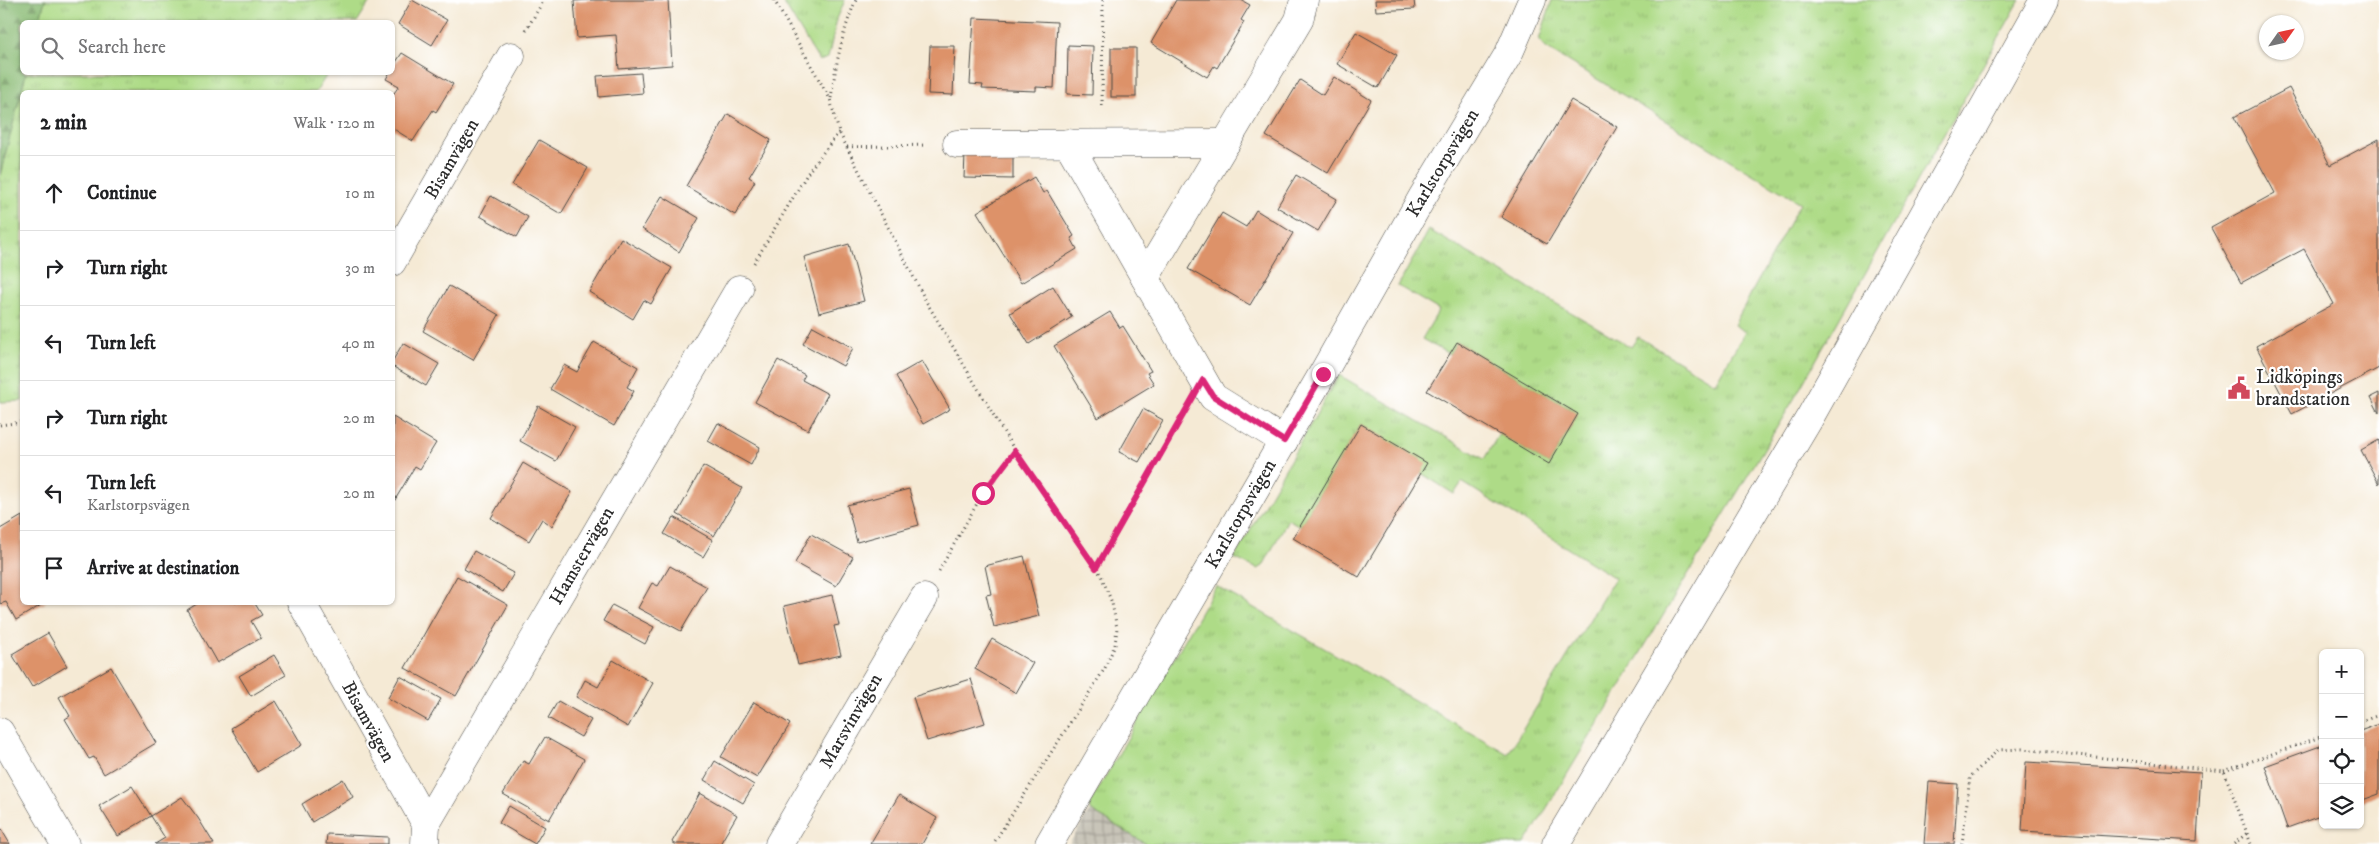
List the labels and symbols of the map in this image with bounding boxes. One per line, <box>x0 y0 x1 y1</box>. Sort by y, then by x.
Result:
north arrow <box>2259 15 2304 60</box>
street label: Karlstorpsvägen <box>1402 105 1484 221</box>
street label: Bisamvägen <box>420 115 484 203</box>
route end <box>1312 363 1335 386</box>
place label: Lidköpings brandstation <box>2256 366 2350 411</box>
public building icon: Lidköpings brandstation <box>2226 375 2252 401</box>
street label: Karlstorpsvägen <box>1201 455 1282 573</box>
route start <box>972 482 995 505</box>
street label: Hamstervägen <box>545 503 619 609</box>
street label: Marsvinvägen <box>815 670 887 772</box>
street label: Bisamvägen <box>336 678 400 767</box>

